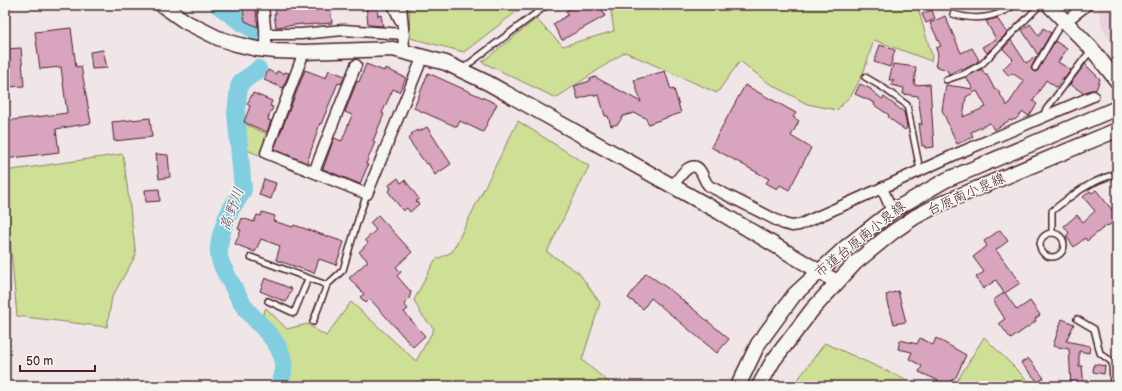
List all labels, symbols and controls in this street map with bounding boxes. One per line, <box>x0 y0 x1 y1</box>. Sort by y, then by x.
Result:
street label: 台原南小泉線 <box>924 169 1008 219</box>
water label: 高野川 <box>215 185 249 233</box>
street label: 市道台原南小泉線 <box>811 197 909 281</box>
scale bar <box>20 347 95 373</box>
text: 50 m <box>26 354 53 369</box>

